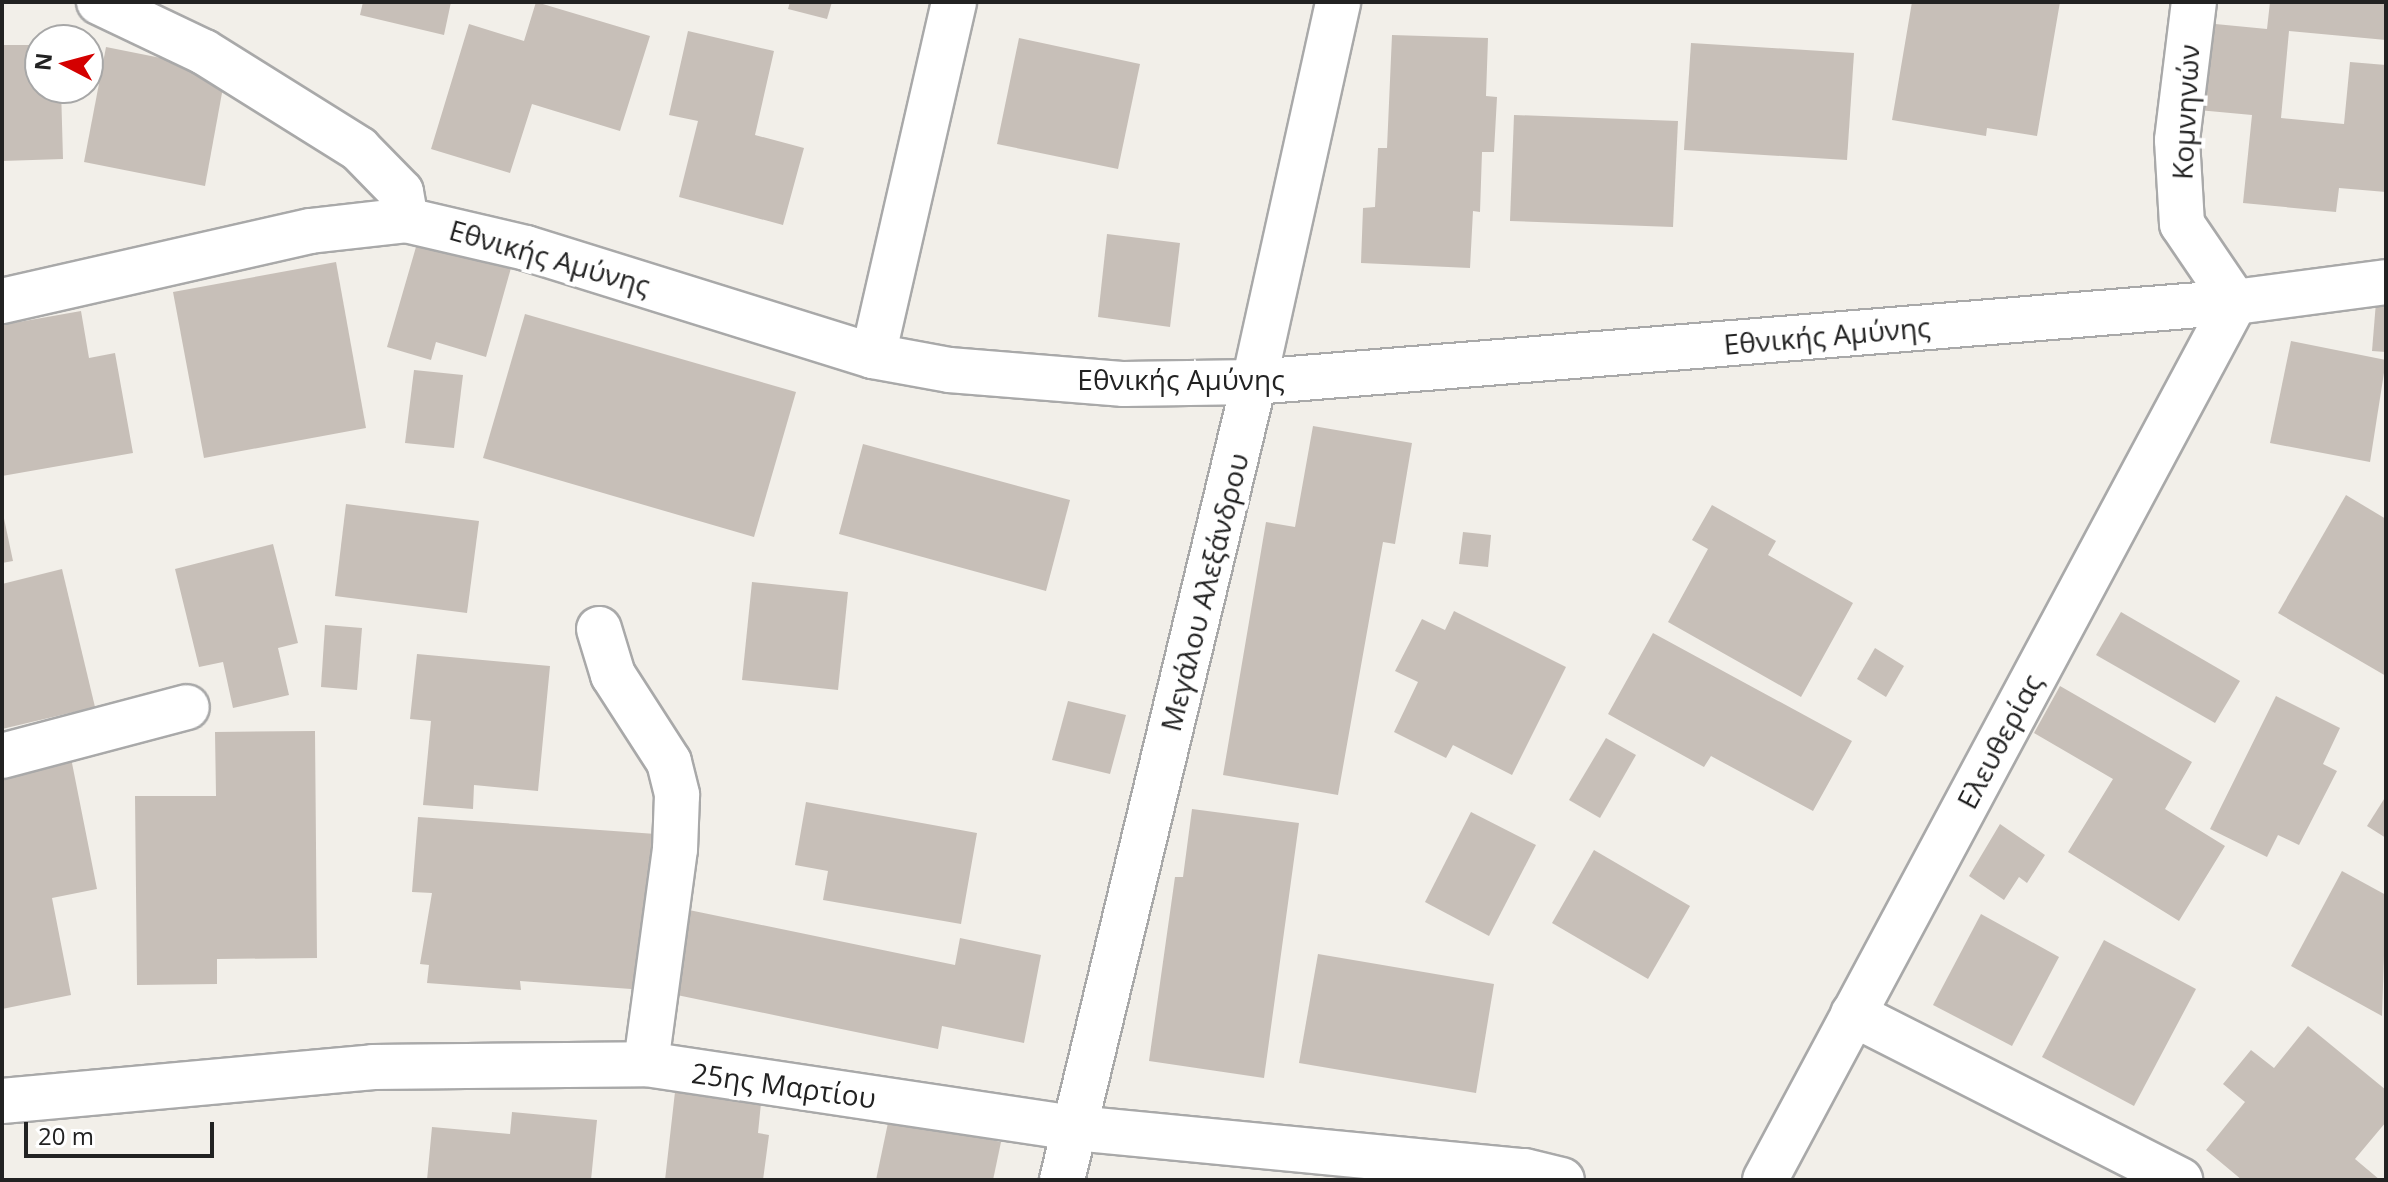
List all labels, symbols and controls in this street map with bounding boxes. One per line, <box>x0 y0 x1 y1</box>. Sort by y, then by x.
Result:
north arrow <box>24 24 104 104</box>
street label: Κομνηνών <box>2165 43 2205 181</box>
text: N <box>26 51 58 72</box>
street label: Εθνικής Αμύνης <box>446 212 654 302</box>
street label: Εθνικής Αμύνης <box>1722 309 1932 361</box>
street label: Εθνικής Αμύνης <box>1077 362 1285 396</box>
street label: Μεγάλου Αλεξάνδρου <box>1153 450 1255 734</box>
street label: Ελευθερίας <box>1949 668 2049 814</box>
street label: 25ης Μαρτίου <box>690 1055 878 1115</box>
scale bar <box>28 1106 218 1156</box>
text: 20 m <box>38 1119 94 1152</box>

